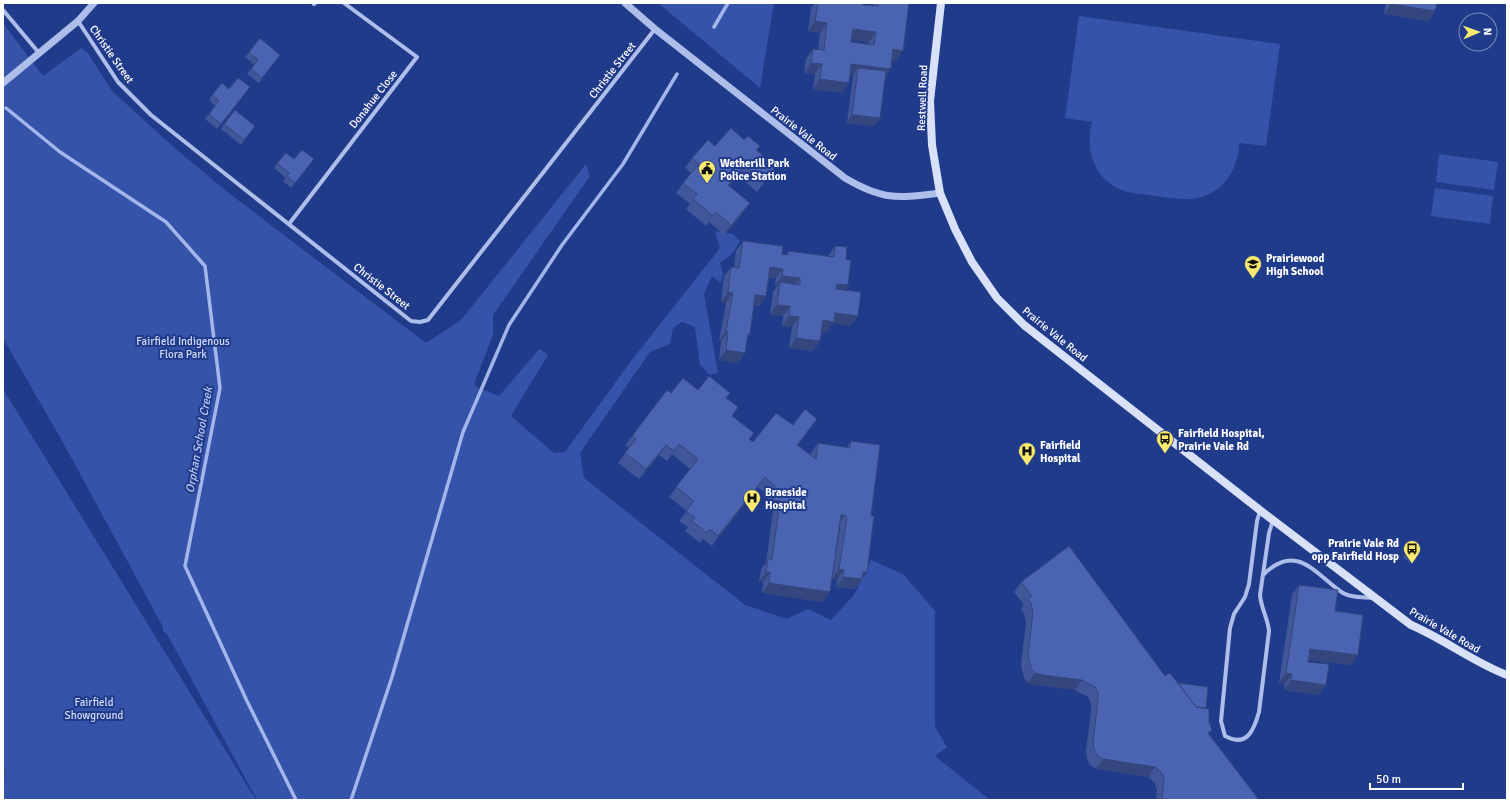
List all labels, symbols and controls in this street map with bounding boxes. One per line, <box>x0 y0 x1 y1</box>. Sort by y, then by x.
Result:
north arrow <box>1458 12 1498 52</box>
street label: Christie Street <box>87 23 137 86</box>
text: N <box>1481 28 1494 36</box>
street label: Christie Street <box>586 39 639 101</box>
street label: Restwell Road <box>915 64 930 131</box>
street label: Donahue Close <box>347 68 400 131</box>
street label: Prairie Vale Road <box>768 104 839 163</box>
place label: Wetherill Park Police Station <box>720 157 790 183</box>
public building icon: Wetherill Park Police Station <box>697 159 717 184</box>
place label: Prairiewood High School <box>1266 252 1325 278</box>
school or university icon: Prairiewood High School <box>1243 254 1263 279</box>
street label: Christie Street <box>351 260 413 313</box>
street label: Prairie Vale Road <box>1020 304 1090 365</box>
park label: Fairfield Indigenous Flora Park <box>136 335 230 361</box>
water label: Orphan School Creek <box>183 385 216 494</box>
place label: Fairfield Hospital, Prairie Vale Rd <box>1178 427 1265 453</box>
bus stop icon: Fairfield Hospital, Prairie Vale Rd <box>1155 429 1175 454</box>
place label: Fairfield Hospital <box>1040 439 1081 465</box>
hospital icon: Fairfield Hospital <box>1017 441 1037 466</box>
place label: Braeside Hospital <box>765 486 807 512</box>
hospital icon: Braeside Hospital <box>742 488 762 513</box>
place label: Prairie Vale Rd opp Fairfield Hosp <box>1312 537 1399 563</box>
bus stop icon: Prairie Vale Rd opp Fairfield Hosp <box>1402 539 1422 564</box>
street label: Prairie Vale Road <box>1407 605 1483 656</box>
park label: Fairfield Showground <box>65 696 124 722</box>
scale bar <box>1370 765 1463 791</box>
text: 50 m <box>1376 772 1401 787</box>

